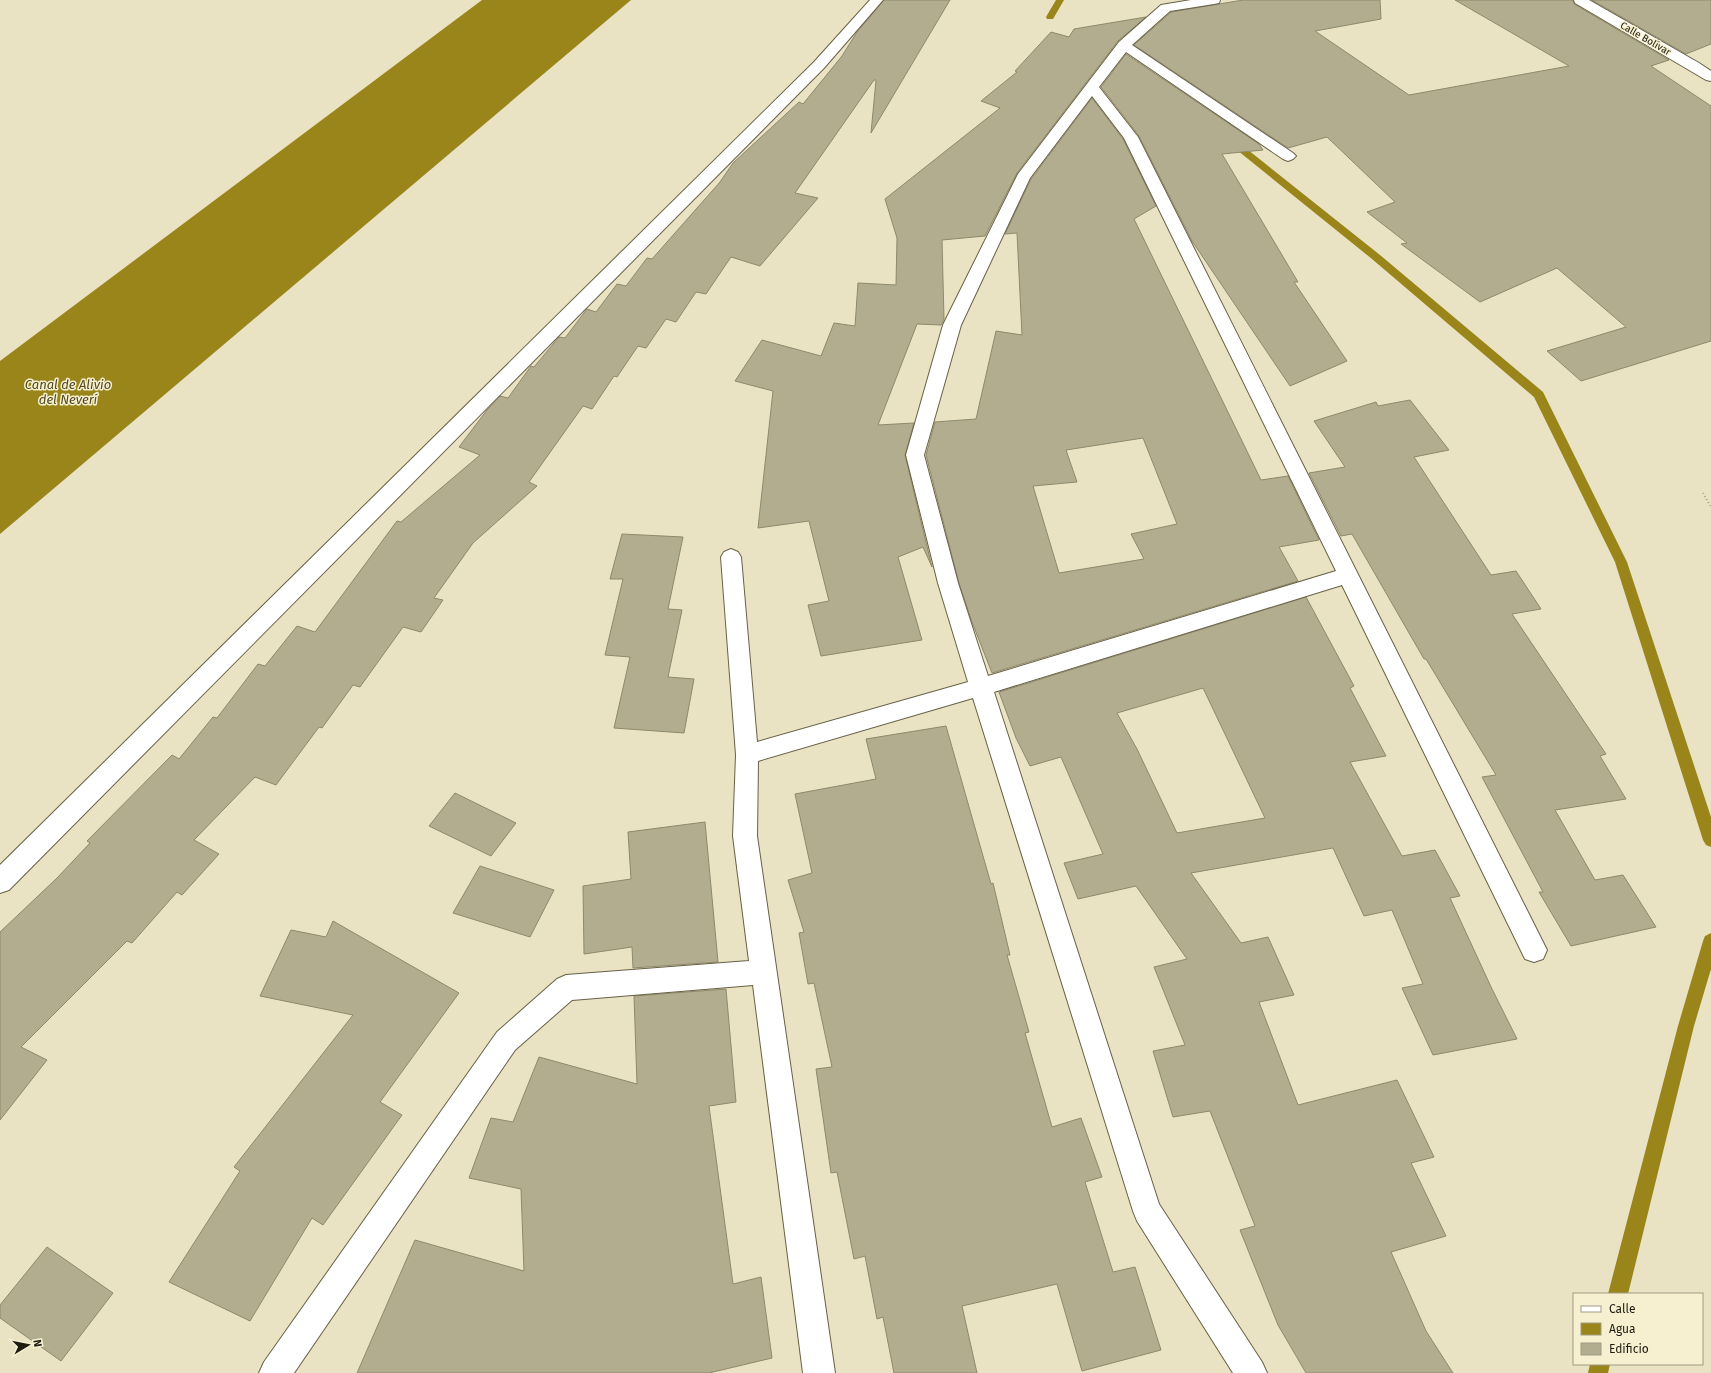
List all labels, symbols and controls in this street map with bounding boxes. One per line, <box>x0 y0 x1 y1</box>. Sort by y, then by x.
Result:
street label: Calle Bolívar <box>1618 19 1674 58</box>
water label: Canal de Alivio del Neverí <box>25 377 111 407</box>
legend <box>1573 1293 1703 1365</box>
text: Calle <box>1609 1302 1636 1316</box>
text: Agua <box>1609 1322 1636 1336</box>
north arrow <box>8 1325 48 1365</box>
text: N <box>30 1339 44 1348</box>
text: Edificio <box>1609 1342 1649 1356</box>

